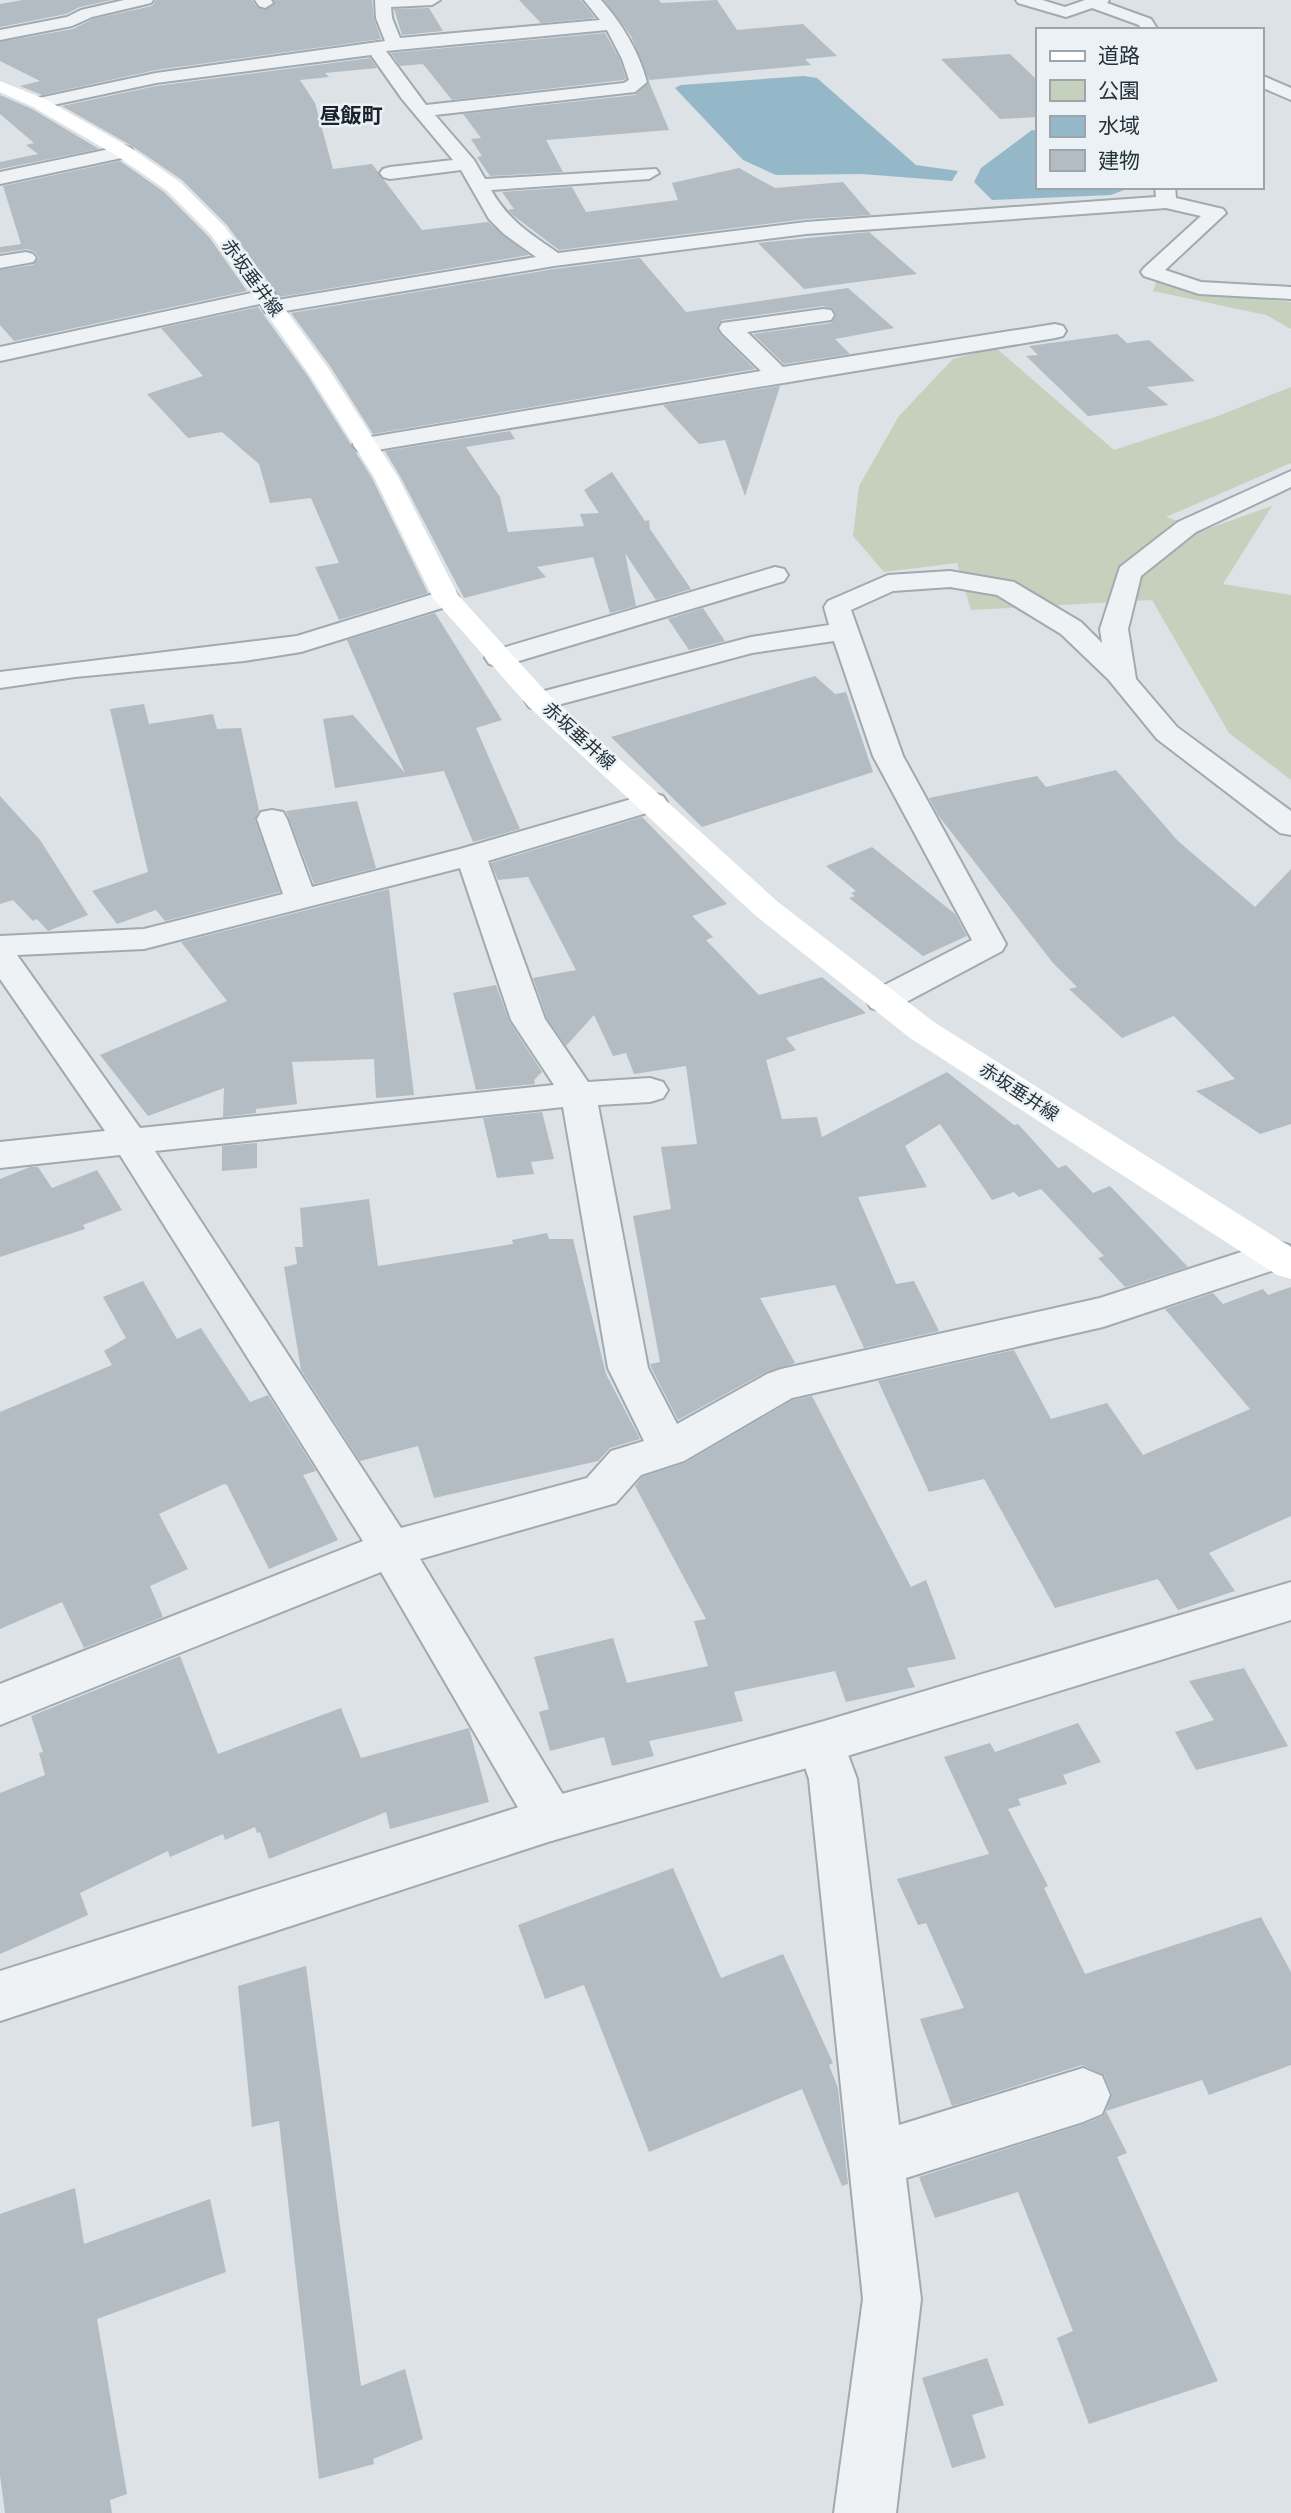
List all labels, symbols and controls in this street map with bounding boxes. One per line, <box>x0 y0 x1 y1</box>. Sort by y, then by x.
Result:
legend <box>1036 28 1263 189</box>
text: 道路 <box>1098 43 1140 68</box>
text: 公園 <box>1098 78 1140 103</box>
district label: 昼飯町 <box>320 103 383 128</box>
text: 水域 <box>1098 113 1140 138</box>
text: 建物 <box>1098 148 1140 173</box>
street label: 赤坂垂井線 <box>217 235 287 321</box>
street label: 赤坂垂井線 <box>538 698 620 774</box>
street label: 赤坂垂井線 <box>975 1058 1063 1126</box>

